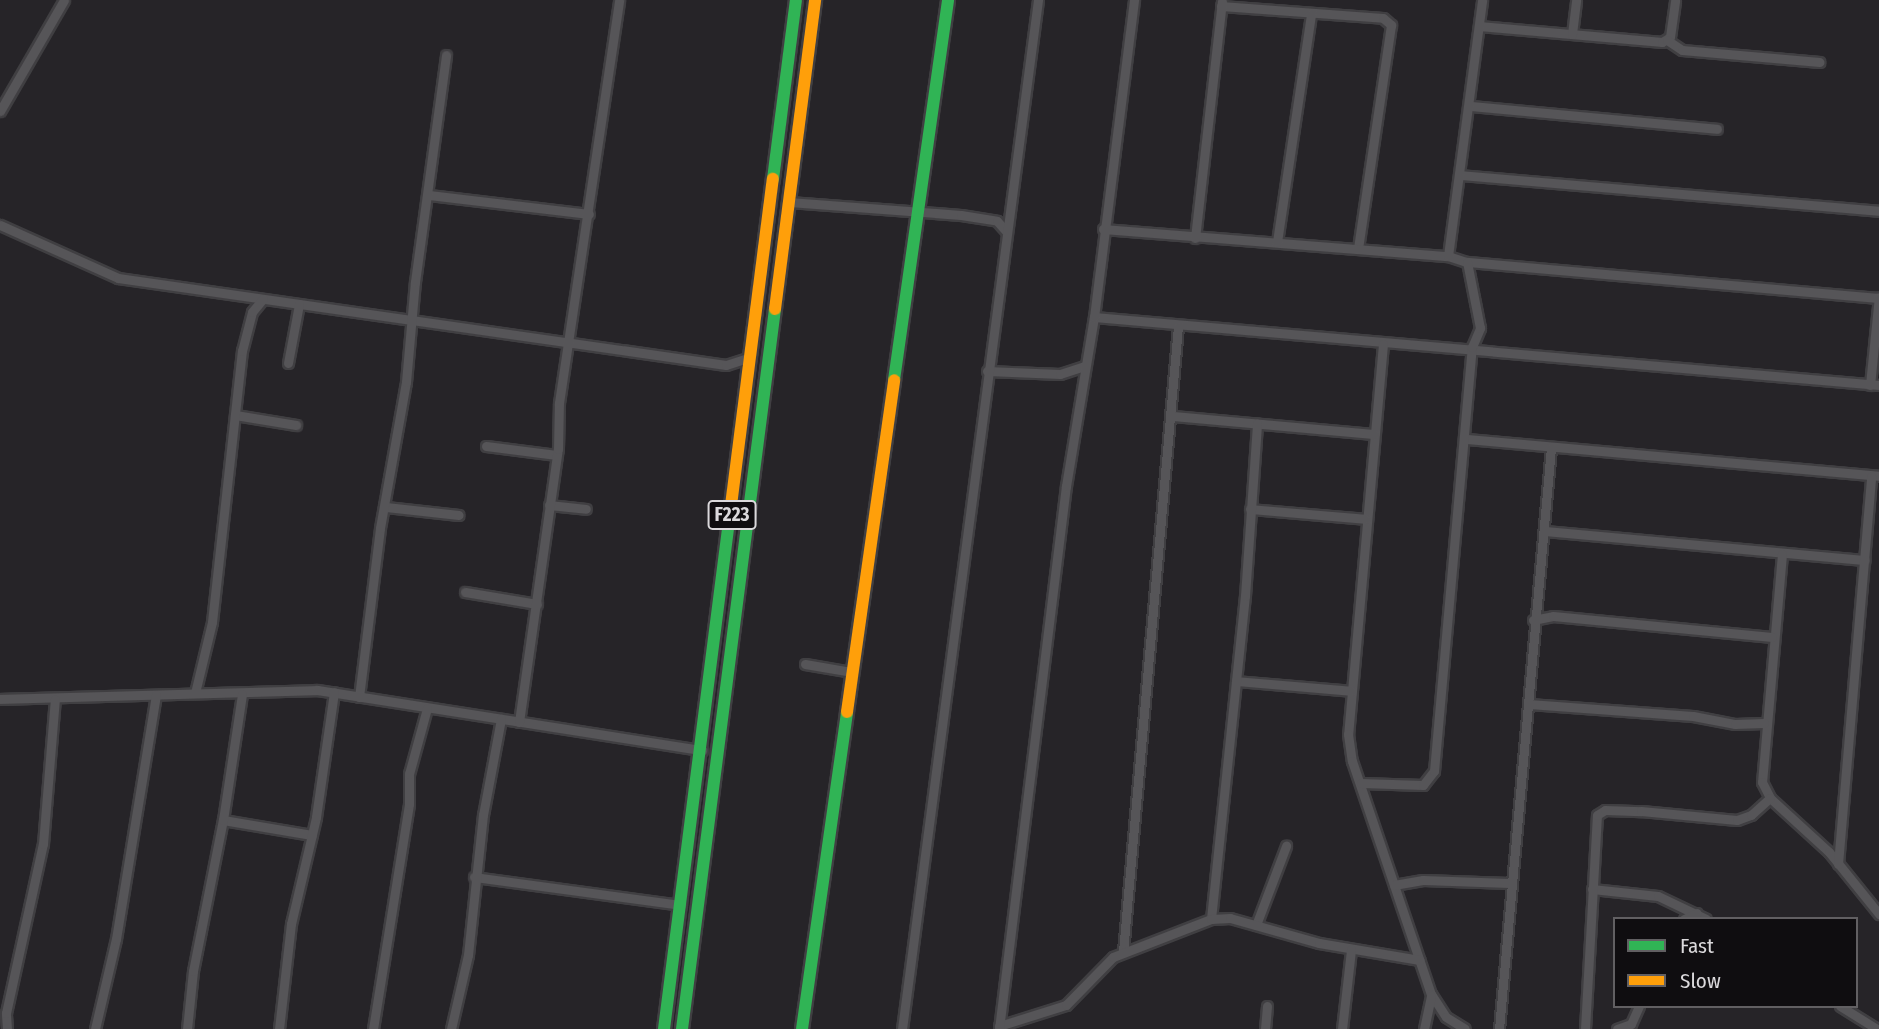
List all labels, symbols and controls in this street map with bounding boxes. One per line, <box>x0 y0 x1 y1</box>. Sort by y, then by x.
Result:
road number: F223 <box>708 500 756 530</box>
legend <box>1613 917 1858 1008</box>
text: Fast <box>1680 933 1714 959</box>
text: Slow <box>1680 968 1721 994</box>

